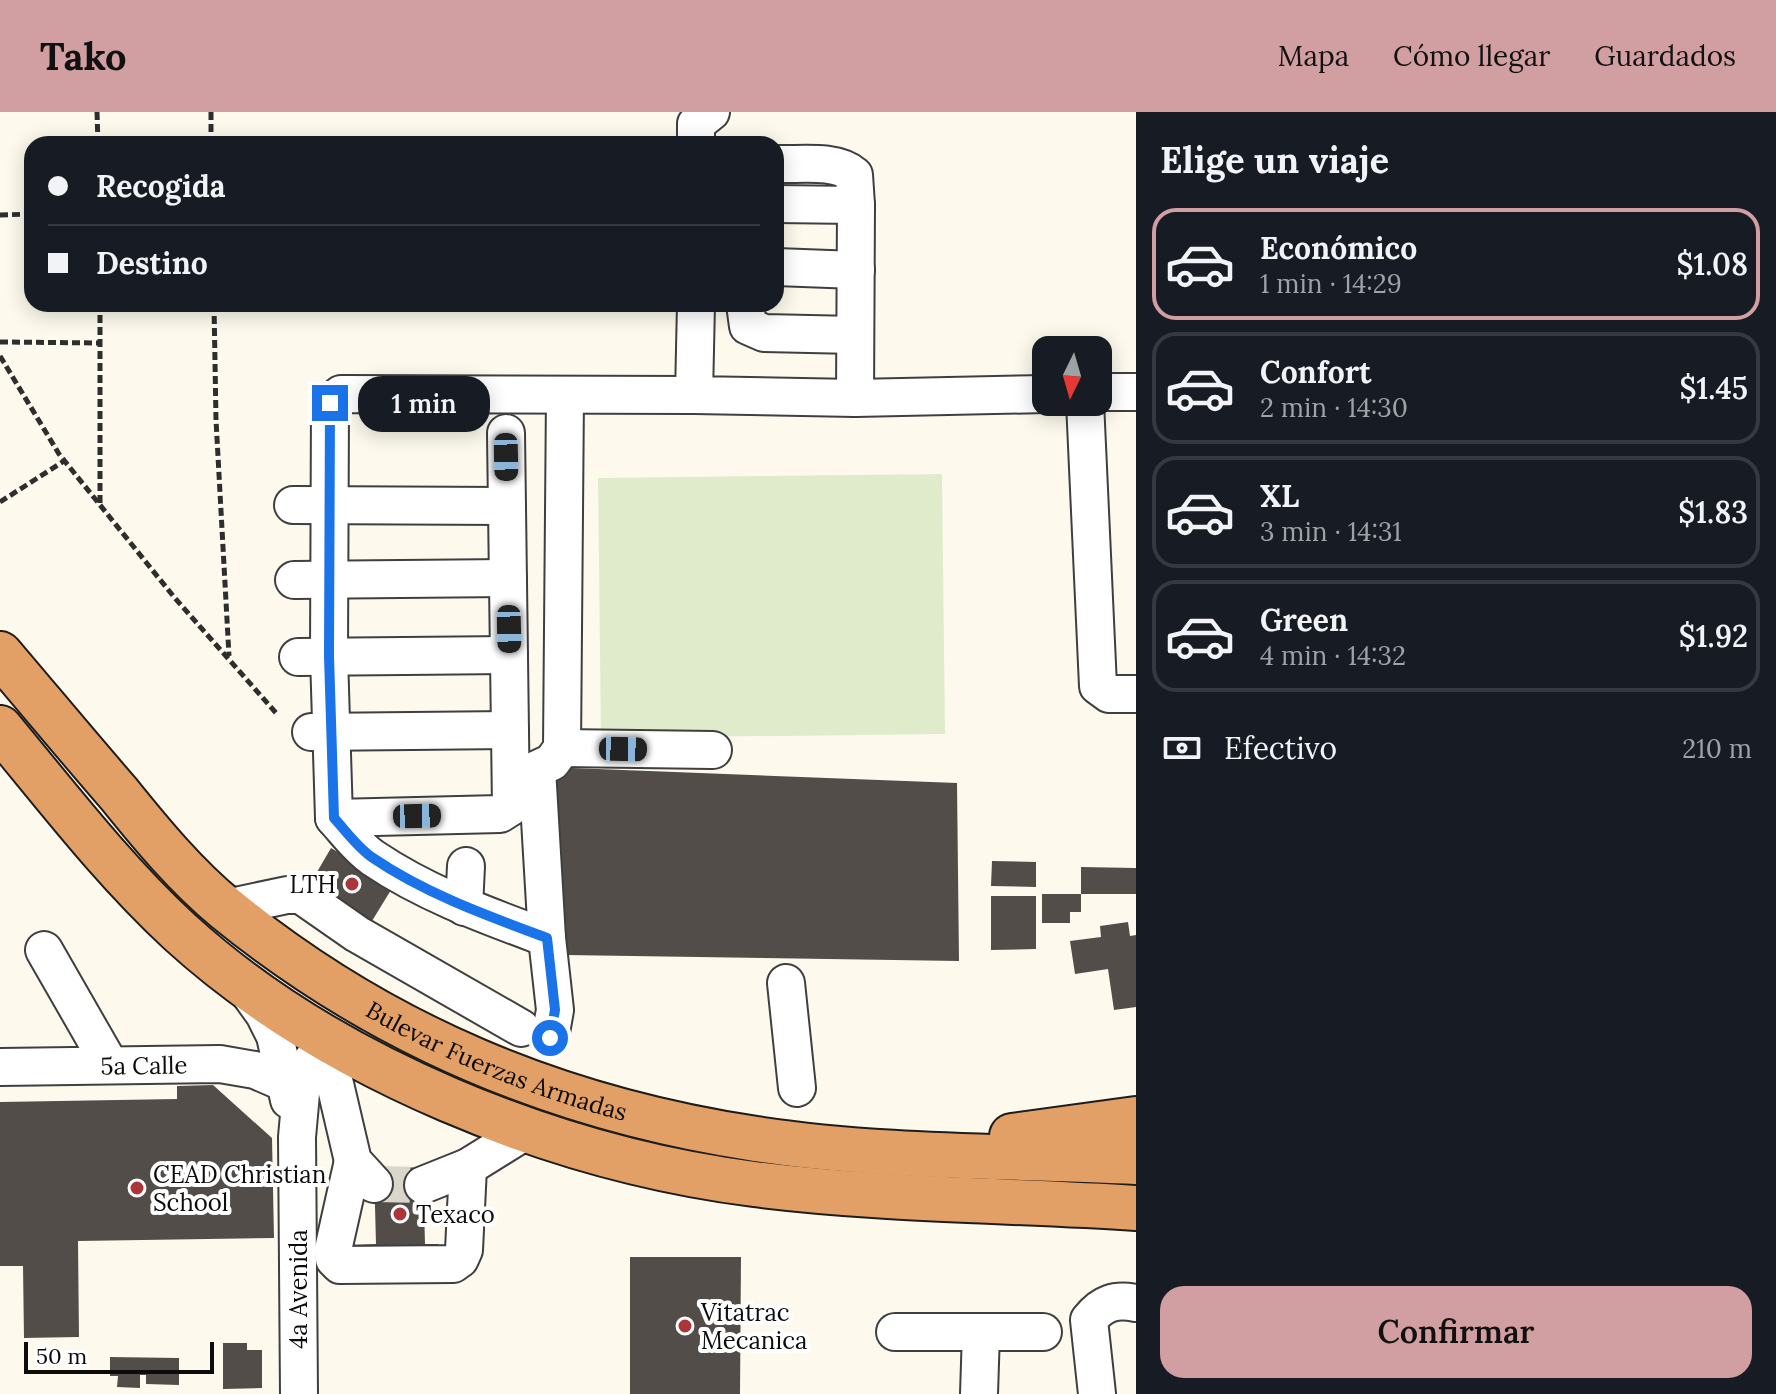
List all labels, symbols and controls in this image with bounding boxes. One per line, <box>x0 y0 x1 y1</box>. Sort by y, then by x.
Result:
text: Tako <box>40 32 127 80</box>
text: Mapa <box>1278 38 1349 74</box>
text: Cómo llegar <box>1393 38 1550 74</box>
text: Guardados <box>1594 38 1736 74</box>
text: Elige un viaje <box>1160 137 1389 183</box>
text: Recogida <box>96 167 226 205</box>
icon: car <box>1164 228 1236 300</box>
text: Económico <box>1260 229 1417 267</box>
text: Destino <box>96 244 208 282</box>
text: $1.08 <box>1677 245 1748 283</box>
text: 1 min · 14:29 <box>1260 267 1402 300</box>
north arrow <box>1032 336 1112 416</box>
map controls <box>1032 336 1112 416</box>
icon: car <box>1164 352 1236 424</box>
text: Confort <box>1260 353 1371 391</box>
text: $1.45 <box>1679 369 1748 407</box>
callout: 1 min <box>358 375 490 431</box>
route end <box>312 385 348 421</box>
text: 1 min <box>391 387 457 420</box>
text: 2 min · 14:30 <box>1260 391 1408 424</box>
car <box>494 433 518 481</box>
icon: car <box>1164 476 1236 548</box>
text: XL <box>1260 477 1299 515</box>
text: $1.83 <box>1678 493 1748 531</box>
text: 3 min · 14:31 <box>1260 515 1402 548</box>
icon: car <box>1164 600 1236 672</box>
text: Green <box>1260 601 1348 639</box>
car <box>497 605 521 653</box>
text: $1.92 <box>1679 617 1748 655</box>
text: 4 min · 14:32 <box>1260 639 1406 672</box>
icon: cash <box>1160 726 1204 770</box>
text: Efectivo <box>1224 729 1337 767</box>
text: 210 m <box>1682 732 1752 765</box>
car <box>599 737 647 761</box>
car <box>393 804 441 828</box>
place label: LTH <box>289 869 336 900</box>
marker: LTH <box>343 875 361 893</box>
street label: Bulevar Fuerzas Armadas <box>361 994 631 1127</box>
route start <box>532 1020 568 1056</box>
street label: 5a Calle <box>100 1049 188 1081</box>
place label: CEAD Christian School <box>153 1159 326 1218</box>
marker: CEAD Christian School <box>128 1179 146 1197</box>
place label: Texaco <box>416 1199 495 1230</box>
marker: Texaco <box>391 1205 409 1223</box>
street label: 4a Avenida <box>283 1229 314 1349</box>
button: Confirmar <box>1160 1286 1752 1378</box>
place label: Vitatrac Mecanica <box>700 1297 807 1356</box>
marker: Vitatrac Mecanica <box>676 1317 694 1335</box>
scale bar <box>24 1338 214 1374</box>
text: 50 m <box>36 1342 87 1370</box>

